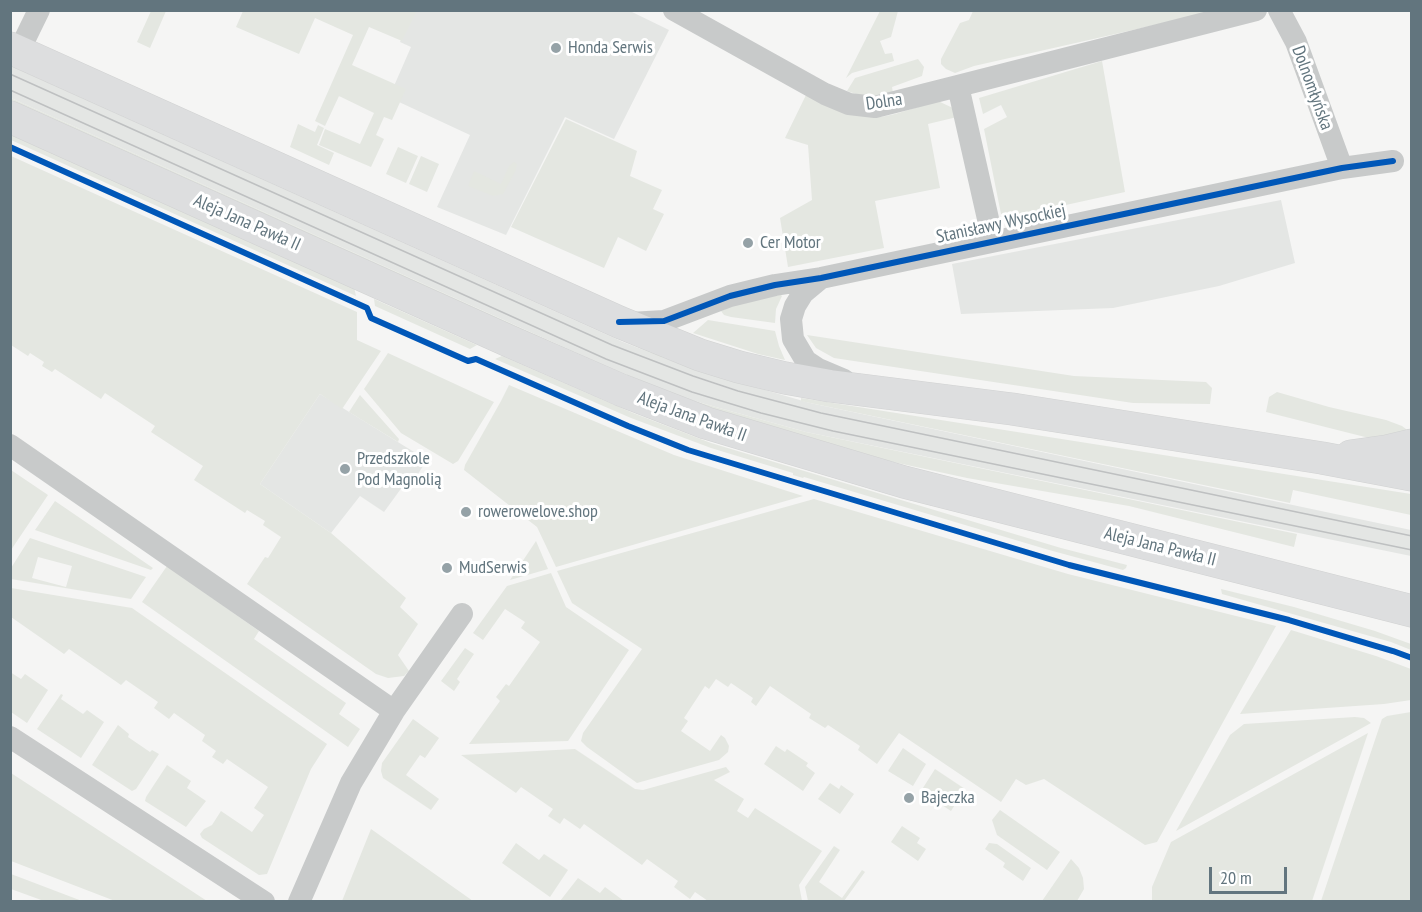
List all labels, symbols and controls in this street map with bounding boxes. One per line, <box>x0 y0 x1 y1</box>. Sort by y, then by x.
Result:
place label: Honda Serwis <box>568 37 653 59</box>
marker: Honda Serwis <box>549 41 563 55</box>
street label: Dolnomłyńska <box>1287 43 1337 133</box>
street label: Dolna <box>864 89 904 115</box>
street label: Aleja Jana Pawła II <box>190 190 304 256</box>
street label: Stanisławy Wysockiej <box>934 200 1068 248</box>
place label: Cer Motor <box>760 232 821 254</box>
marker: Cer Motor <box>741 236 755 250</box>
street label: Aleja Jana Pawła II <box>634 387 750 447</box>
place label: Przedszkole Pod Magnolią <box>357 448 441 490</box>
marker: Przedszkole Pod Magnolią <box>338 462 352 476</box>
place label: rowerowelove.shop <box>478 501 598 523</box>
marker: rowerowelove.shop <box>459 505 473 519</box>
street label: Aleja Jana Pawła II <box>1102 523 1218 571</box>
place label: MudSerwis <box>459 557 527 579</box>
marker: MudSerwis <box>440 561 454 575</box>
place label: Bajeczka <box>921 787 975 809</box>
marker: Bajeczka <box>902 791 916 805</box>
scale bar <box>1212 855 1290 893</box>
text: 20 m <box>1220 866 1252 889</box>

